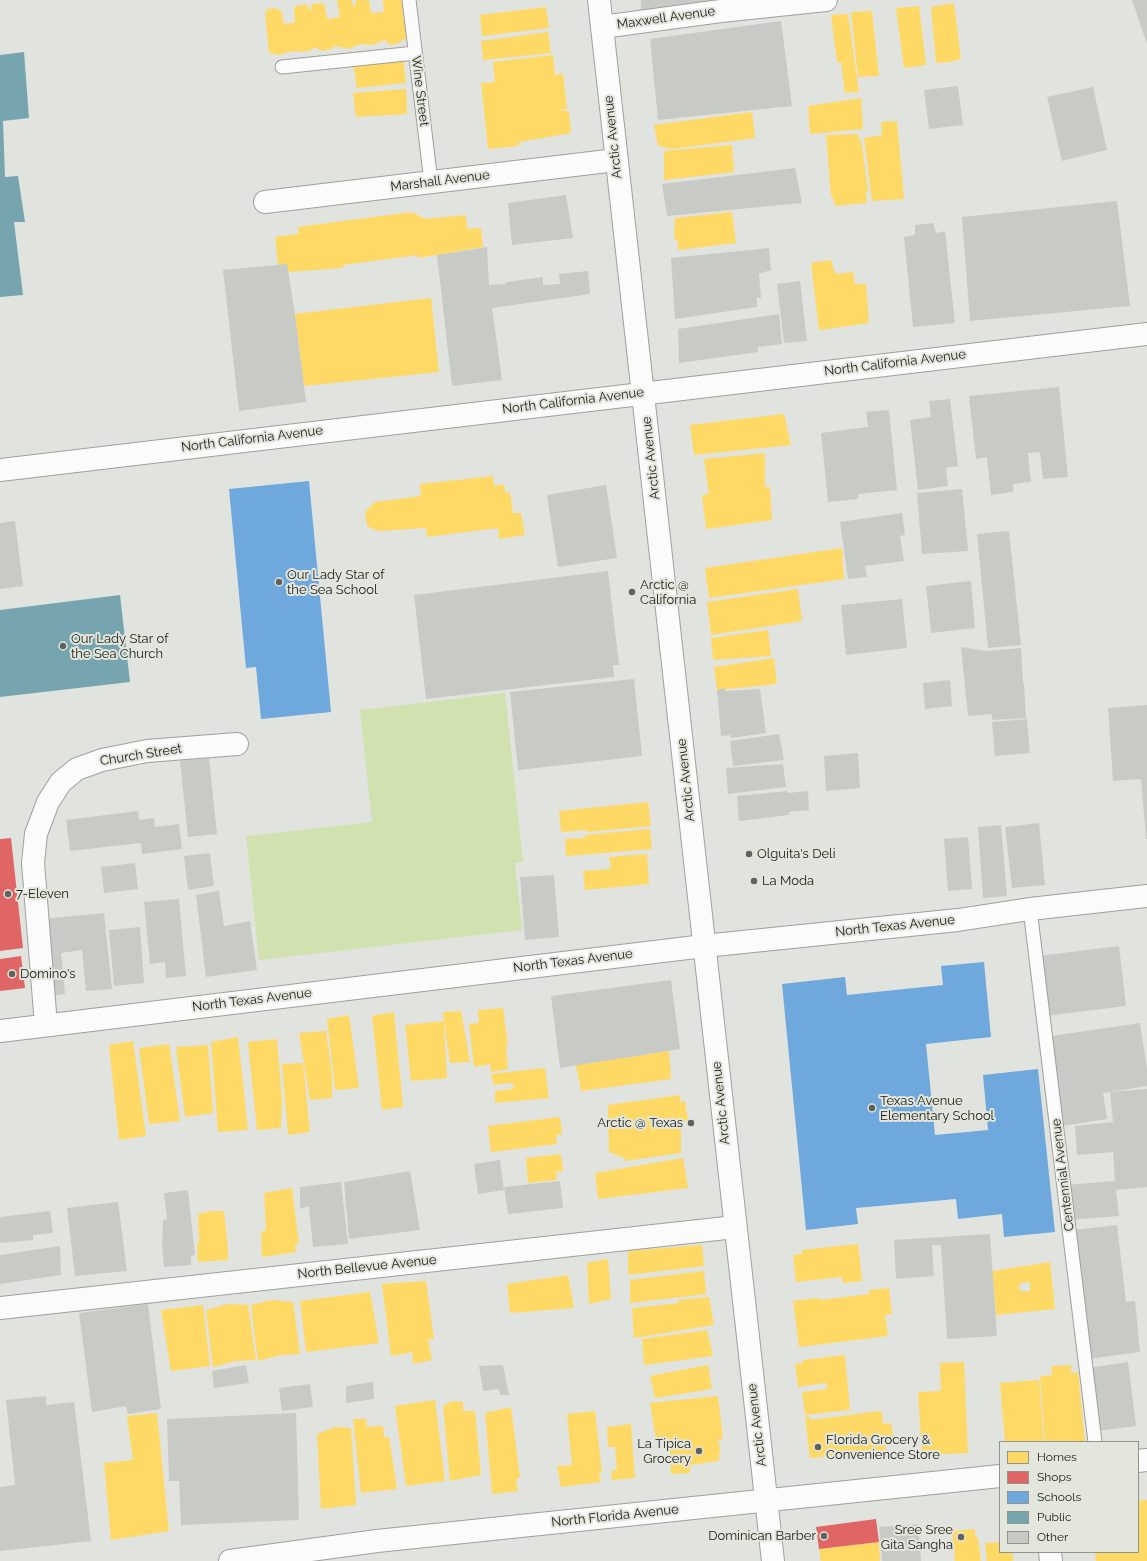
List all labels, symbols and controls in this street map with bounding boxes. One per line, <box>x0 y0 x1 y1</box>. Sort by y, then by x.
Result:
street label: Maxwell Avenue <box>616 3 716 33</box>
street label: Wine Street <box>408 55 432 127</box>
street label: Arctic Avenue <box>601 95 625 179</box>
street label: Marshall Avenue <box>389 167 491 195</box>
street label: North California Avenue <box>823 347 967 379</box>
street label: North California Avenue <box>501 385 645 417</box>
street label: Arctic Avenue <box>639 416 663 500</box>
street label: North California Avenue <box>180 423 324 455</box>
place label: Our Lady Star of the Sea School <box>287 567 384 598</box>
marker: Our Lady Star of the Sea School <box>274 577 284 587</box>
place label: Arctic @ California <box>640 577 696 608</box>
marker: Arctic @ California <box>627 587 637 597</box>
place label: Our Lady Star of the Sea Church <box>71 631 168 662</box>
marker: Our Lady Star of the Sea Church <box>58 641 68 651</box>
street label: Arctic Avenue <box>674 738 698 822</box>
street label: Church Street <box>99 741 183 769</box>
place label: Olguita's Deli <box>757 846 835 862</box>
marker: Olguita's Deli <box>744 849 754 859</box>
place label: La Moda <box>762 873 814 889</box>
marker: La Moda <box>749 876 759 886</box>
place label: 7-Eleven <box>16 886 69 902</box>
marker: 7-Eleven <box>3 889 13 899</box>
street label: North Texas Avenue <box>834 912 956 940</box>
street label: North Texas Avenue <box>512 946 634 976</box>
place label: Domino's <box>20 966 76 982</box>
marker: Domino's <box>7 969 17 979</box>
street label: North Texas Avenue <box>191 985 313 1015</box>
street label: Arctic Avenue <box>709 1061 733 1145</box>
place label: Texas Avenue Elementary School <box>880 1093 994 1124</box>
marker: Texas Avenue Elementary School <box>867 1103 877 1113</box>
place label: Arctic @ Texas <box>597 1115 683 1131</box>
marker: Arctic @ Texas <box>686 1118 696 1128</box>
street label: Centennial Avenue <box>1048 1118 1078 1232</box>
street label: North Bellevue Avenue <box>297 1252 437 1282</box>
street label: Arctic Avenue <box>744 1383 770 1467</box>
place label: Florida Grocery & Convenience Store <box>826 1432 940 1463</box>
place label: La Tipica Grocery <box>637 1436 691 1467</box>
legend <box>999 1441 1139 1553</box>
marker: Florida Grocery & Convenience Store <box>813 1442 823 1452</box>
marker: La Tipica Grocery <box>694 1446 704 1456</box>
text: Homes <box>1037 1450 1077 1464</box>
text: Shops <box>1037 1470 1072 1484</box>
text: Schools <box>1037 1490 1081 1504</box>
street label: North Florida Avenue <box>551 1502 679 1530</box>
text: Public <box>1037 1510 1071 1524</box>
place label: Sree Sree Gita Sangha <box>881 1522 953 1553</box>
place label: Dominican Barber <box>708 1528 816 1544</box>
text: Other <box>1037 1530 1068 1544</box>
marker: Dominican Barber <box>819 1531 829 1541</box>
marker: Sree Sree Gita Sangha <box>956 1532 966 1542</box>

